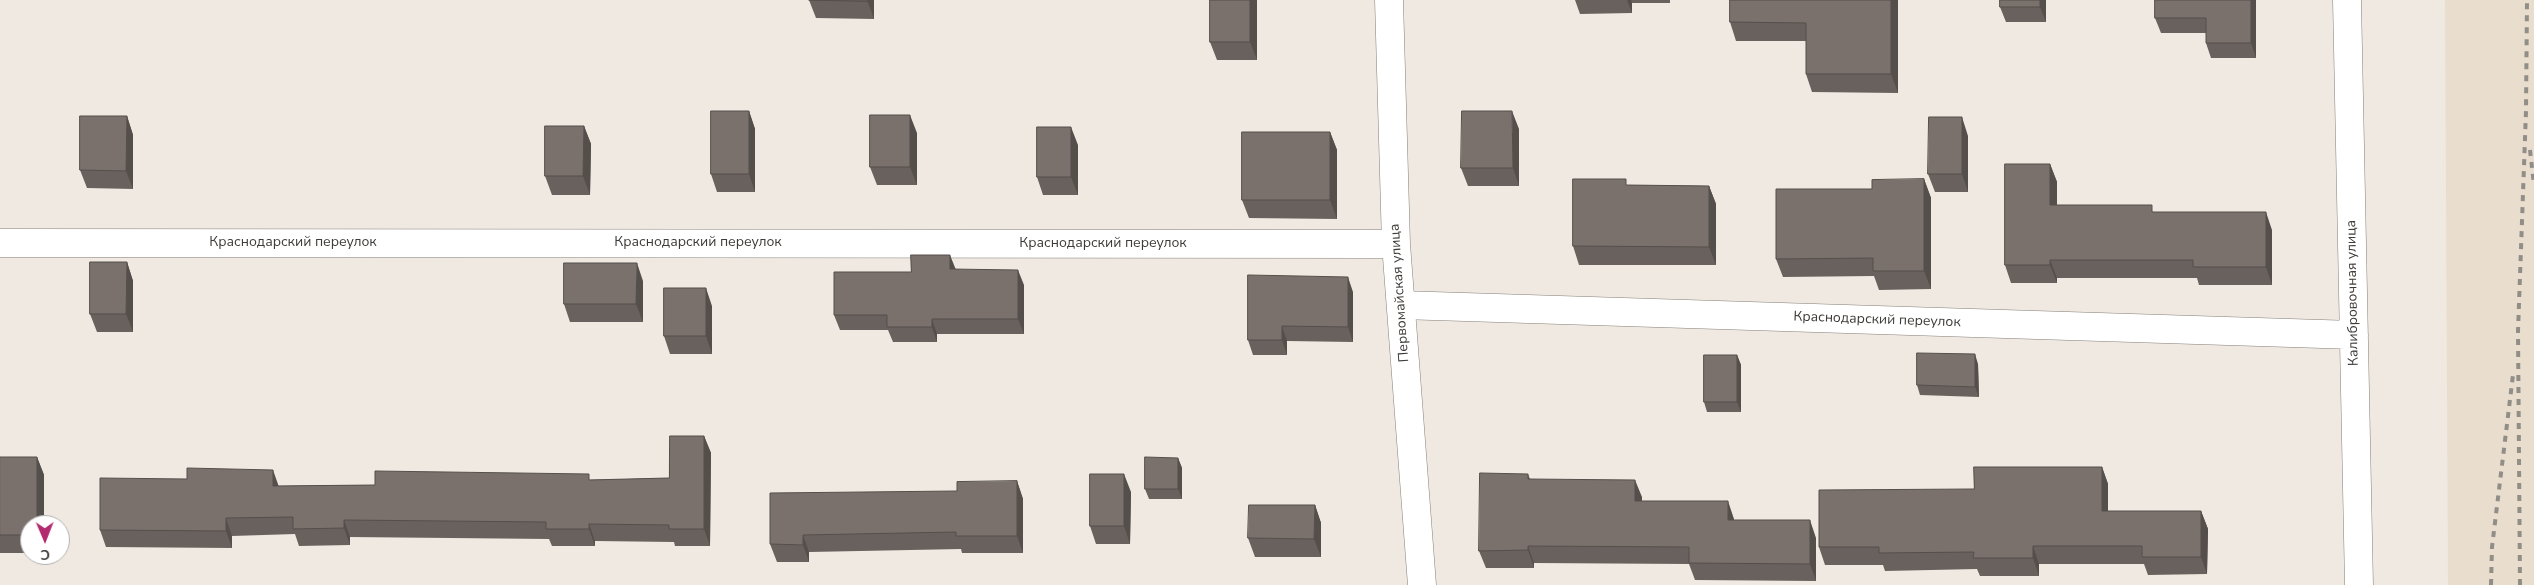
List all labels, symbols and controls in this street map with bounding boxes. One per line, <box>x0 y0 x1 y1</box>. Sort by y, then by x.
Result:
street label: Калибровочная улица <box>2343 220 2363 366</box>
street label: Первомайская улица <box>1387 223 1413 363</box>
street label: Краснодарский переулок <box>209 235 377 251</box>
street label: Краснодарский переулок <box>614 235 782 251</box>
street label: Краснодарский переулок <box>1019 236 1187 252</box>
street label: Краснодарский переулок <box>1793 309 1961 331</box>
north arrow <box>20 515 70 565</box>
text: С <box>40 545 50 564</box>

